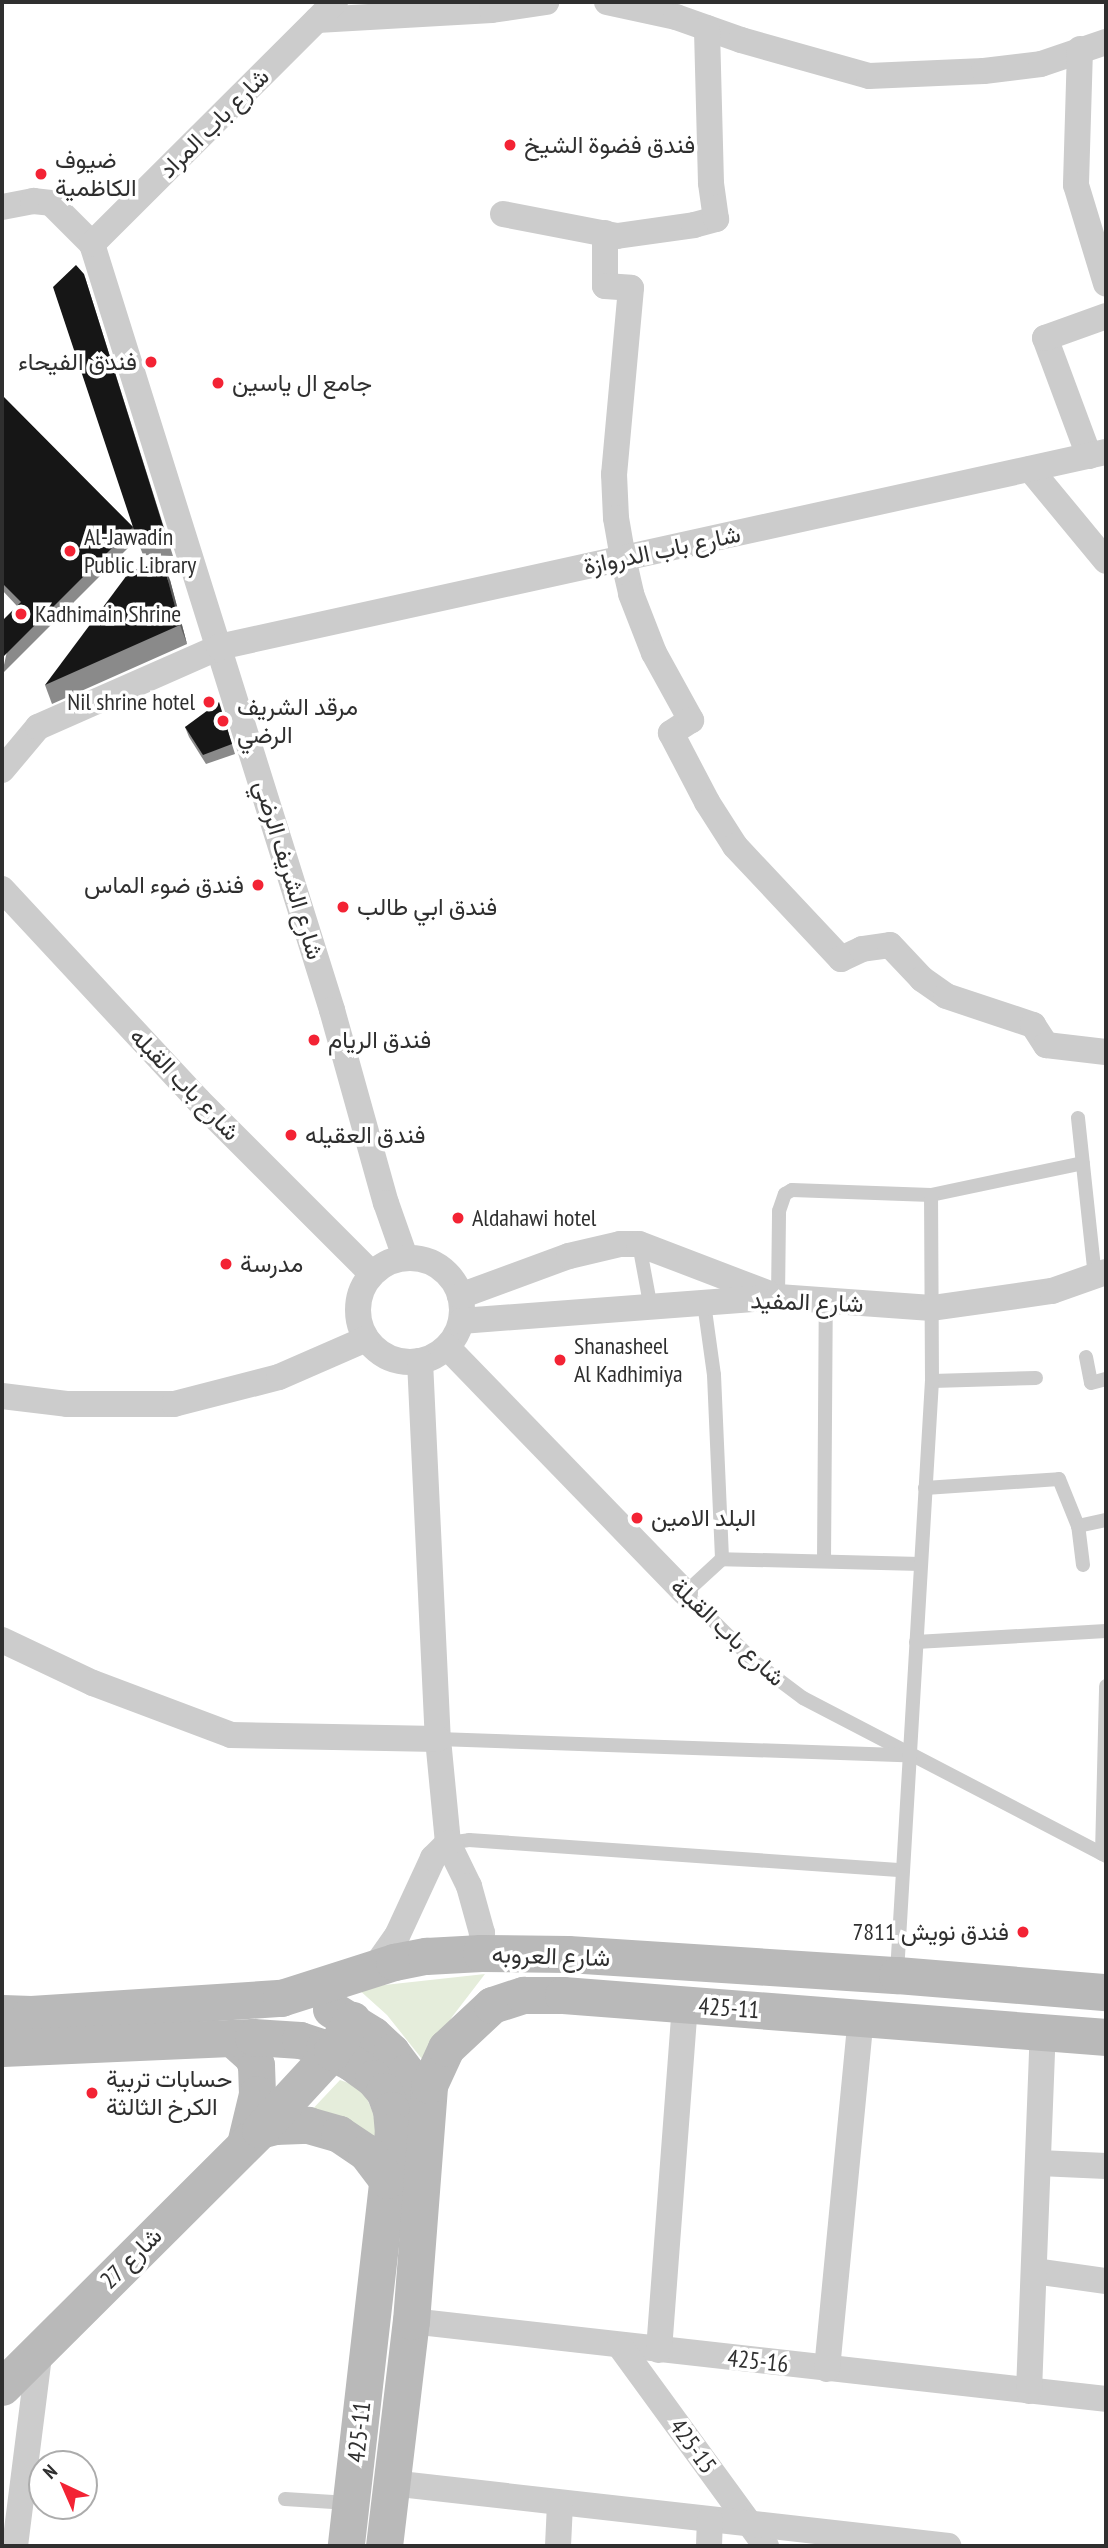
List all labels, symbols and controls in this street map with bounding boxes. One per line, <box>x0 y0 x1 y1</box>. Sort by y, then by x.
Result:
street label: شارع باب المراد <box>153 62 275 184</box>
place label: فندق فضوة الشيخ <box>524 131 695 159</box>
marker: فندق فضوة الشيخ <box>502 137 518 153</box>
place label: ضيوف الكاظمية <box>55 146 137 202</box>
marker: ضيوف الكاظمية <box>33 166 49 182</box>
place label: فندق الفيحاء <box>18 348 137 376</box>
marker: فندق الفيحاء <box>143 354 159 370</box>
place label: جامع ال ياسين <box>232 369 372 397</box>
marker: جامع ال ياسين <box>210 375 226 391</box>
street label: شارع باب الدروازة <box>581 519 743 581</box>
place label: Al-Jawadin Public Library <box>84 523 197 579</box>
marker: Al-Jawadin Public Library <box>62 543 78 559</box>
place label: Kadhimain Shrine <box>35 600 181 628</box>
marker: Kadhimain Shrine <box>13 606 29 622</box>
place label: Nil shrine hotel <box>67 688 195 716</box>
place label: مرقد الشريف الرضي <box>237 693 358 749</box>
marker: Nil shrine hotel <box>201 694 217 710</box>
marker: مرقد الشريف الرضي <box>215 713 231 729</box>
street label: شارع الشريف الرضي <box>248 777 330 963</box>
place label: فندق ضوء الماس <box>84 871 244 899</box>
marker: فندق ضوء الماس <box>250 877 266 893</box>
place label: فندق ابي طالب <box>357 893 497 921</box>
marker: فندق ابي طالب <box>335 899 351 915</box>
street label: شارع باب القبله <box>124 1022 246 1146</box>
place label: فندق الريام <box>328 1026 431 1054</box>
marker: فندق الريام <box>306 1032 322 1048</box>
place label: فندق العقيله <box>305 1121 425 1149</box>
marker: فندق العقيله <box>283 1127 299 1143</box>
place label: Aldahawi hotel <box>472 1204 596 1232</box>
marker: Aldahawi hotel <box>450 1210 466 1226</box>
place label: مدرسة <box>240 1250 303 1278</box>
marker: مدرسة <box>218 1256 234 1272</box>
street label: شارع المفيد <box>750 1286 864 1318</box>
place label: Shanasheel Al Kadhimiya <box>574 1332 683 1388</box>
marker: Shanasheel Al Kadhimiya <box>552 1352 568 1368</box>
place label: البلد الامين <box>651 1504 756 1532</box>
marker: البلد الامين <box>629 1510 645 1526</box>
street label: شارع باب القبلة <box>665 1572 791 1692</box>
place label: فندق نويش 7811 <box>853 1918 1009 1946</box>
marker: فندق نويش 7811 <box>1015 1924 1031 1940</box>
street label: شارع العروبه <box>491 1940 611 1972</box>
street label: 425-11 <box>698 1992 760 2024</box>
place label: حسابات تربية الكرخ الثالثة <box>106 2065 232 2121</box>
marker: حسابات تربية الكرخ الثالثة <box>84 2085 100 2101</box>
street label: شارع 27 <box>94 2221 168 2295</box>
street label: 425-16 <box>726 2343 790 2379</box>
street label: 425-11 <box>341 2400 377 2464</box>
street label: 425-15 <box>663 2413 723 2479</box>
north arrow <box>28 2450 98 2520</box>
text: N <box>38 2459 62 2484</box>

